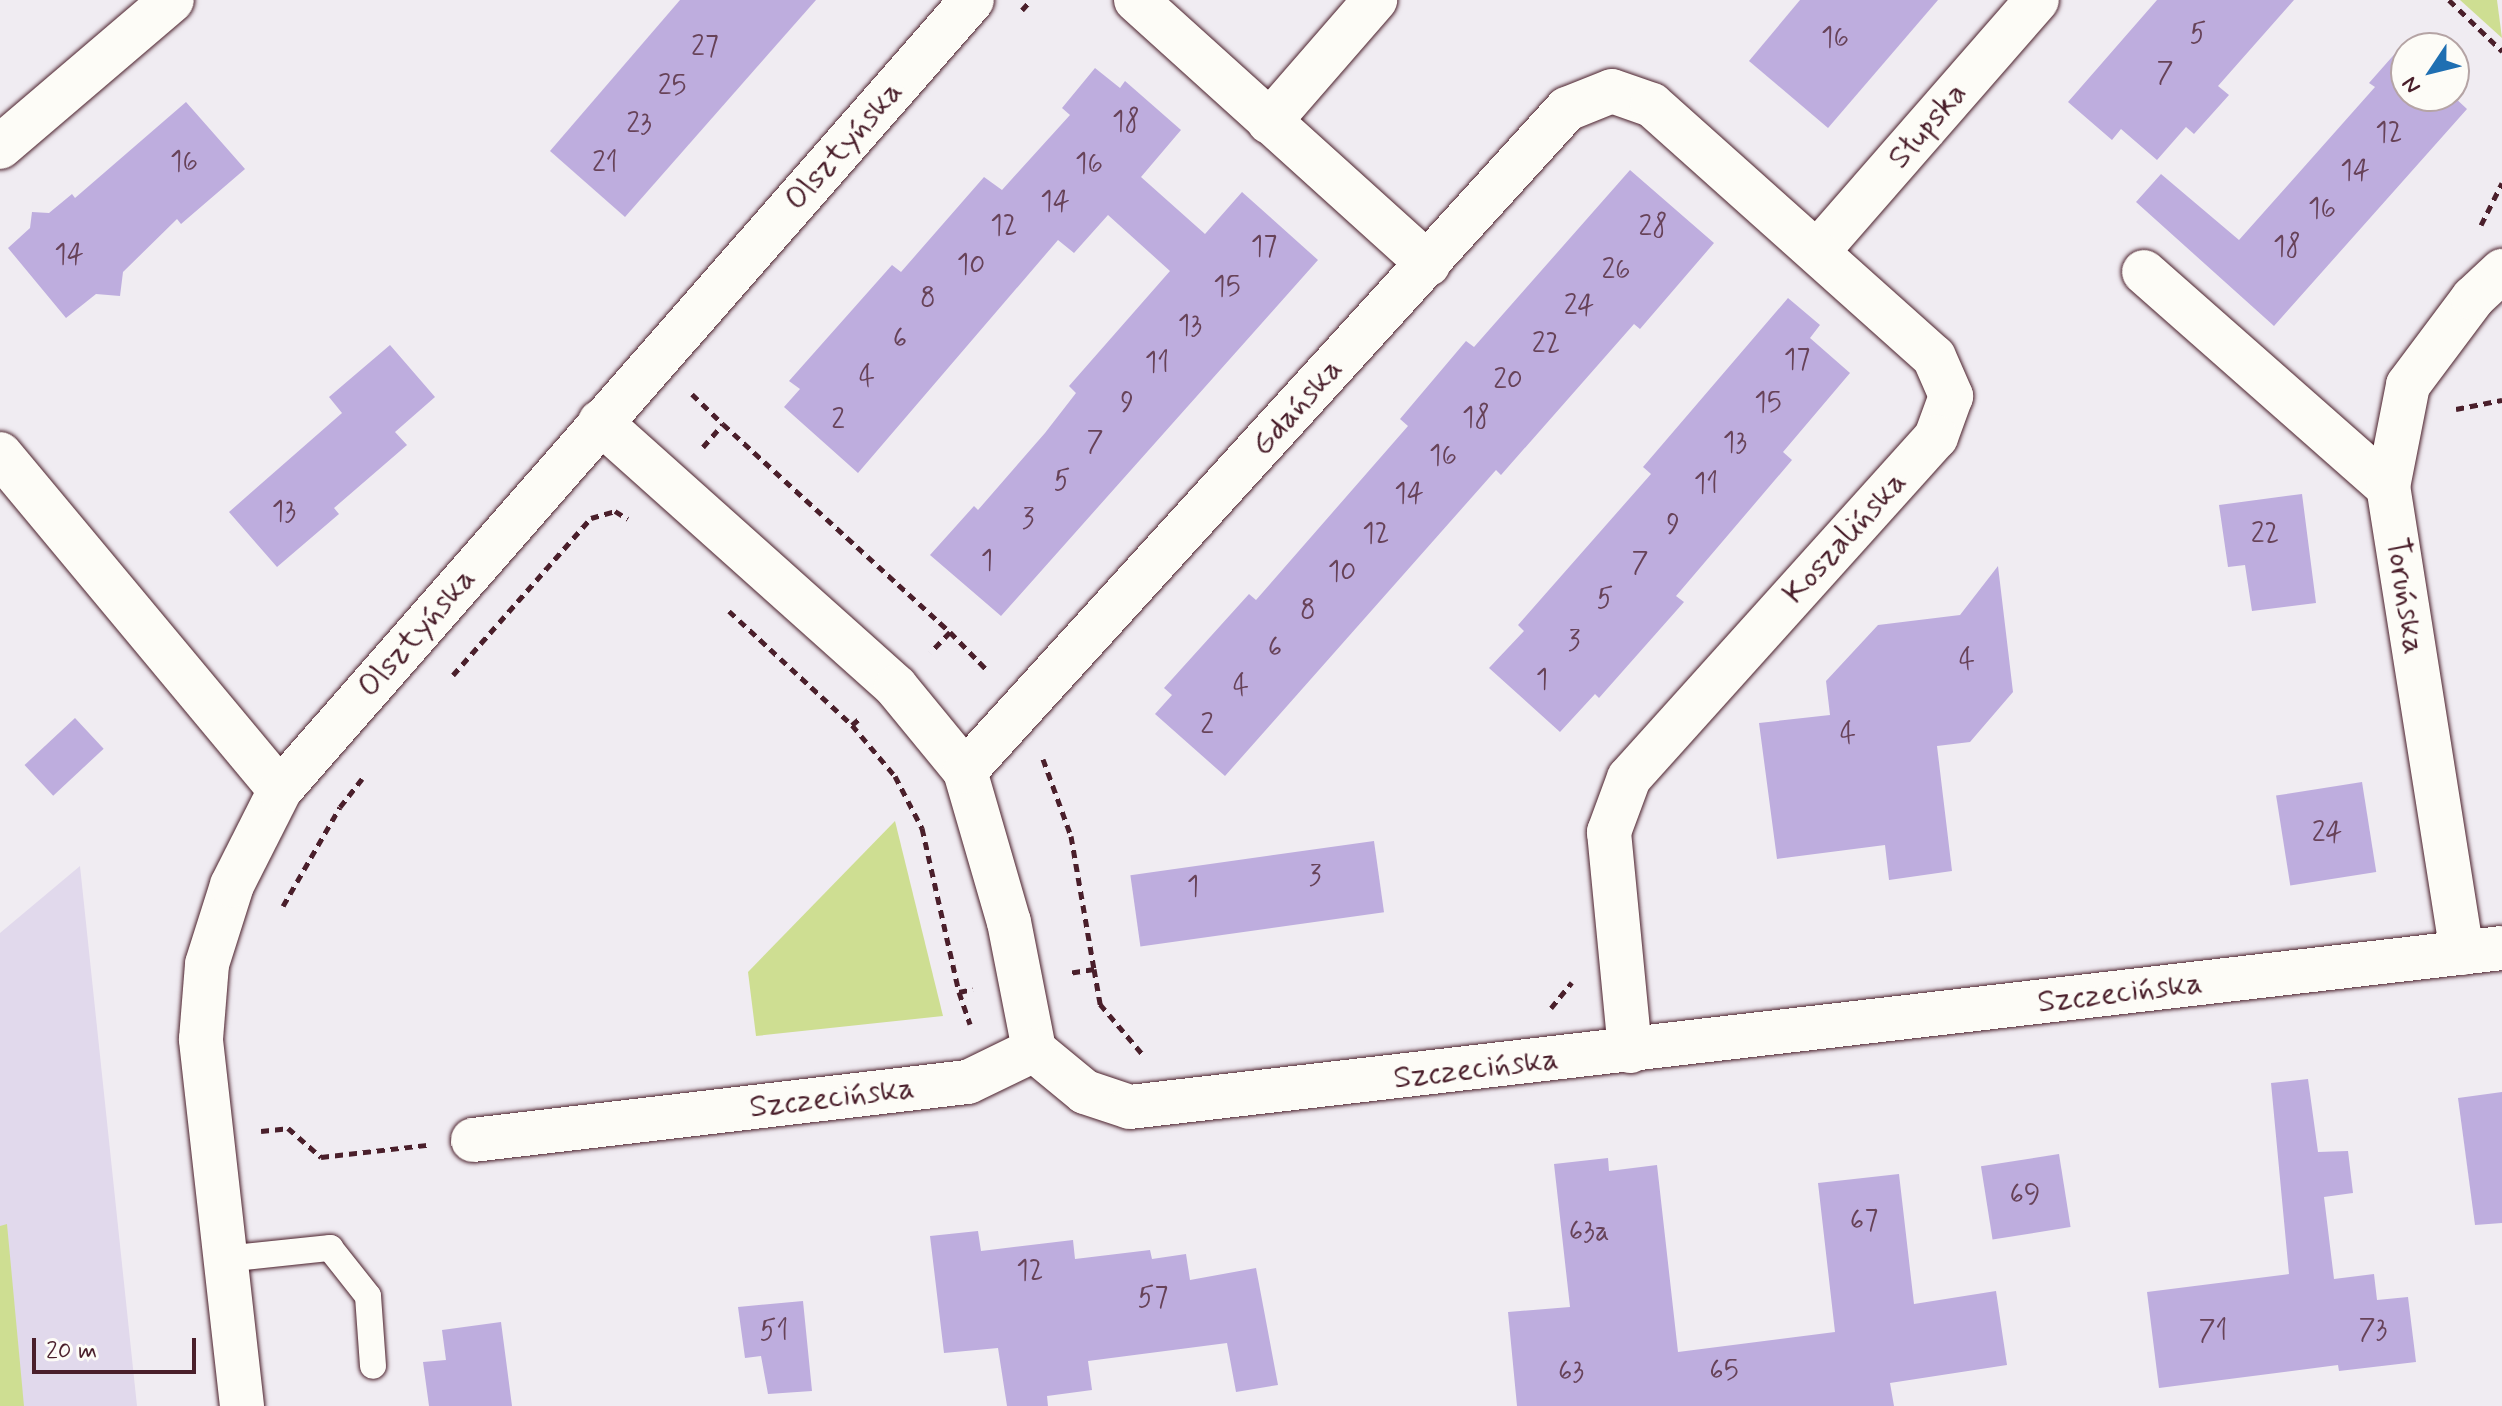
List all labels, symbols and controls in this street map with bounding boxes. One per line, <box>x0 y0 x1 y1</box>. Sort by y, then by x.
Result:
house number: 5 <box>2190 18 2206 52</box>
house number: 16 <box>1821 22 1849 56</box>
house number: 27 <box>691 31 719 65</box>
north arrow <box>2390 32 2470 112</box>
house number: 7 <box>2157 57 2173 91</box>
house number: 25 <box>658 70 686 104</box>
text: N <box>2396 71 2428 99</box>
street label: Olsztyńska <box>777 73 911 219</box>
street label: Słupska <box>1880 75 1976 177</box>
house number: 18 <box>1112 106 1140 140</box>
house number: 23 <box>626 108 652 142</box>
house number: 12 <box>2375 117 2403 151</box>
house number: 16 <box>170 146 198 180</box>
house number: 21 <box>592 147 618 181</box>
house number: 16 <box>1075 148 1103 182</box>
house number: 14 <box>2340 155 2370 189</box>
house number: 14 <box>1040 186 1070 220</box>
house number: 16 <box>2308 193 2336 227</box>
house number: 12 <box>990 210 1018 244</box>
house number: 28 <box>1638 211 1668 245</box>
house number: 17 <box>1251 231 1277 265</box>
house number: 18 <box>2273 231 2301 265</box>
house number: 14 <box>54 239 84 273</box>
house number: 10 <box>957 249 985 283</box>
house number: 26 <box>1601 254 1631 288</box>
house number: 15 <box>1213 271 1241 305</box>
house number: 8 <box>920 282 936 316</box>
house number: 24 <box>1564 290 1594 324</box>
house number: 13 <box>1178 310 1202 344</box>
house number: 6 <box>893 323 907 357</box>
house number: 22 <box>1532 328 1560 362</box>
house number: 17 <box>1784 344 1810 378</box>
house number: 11 <box>1145 347 1169 381</box>
street label: Gdańska <box>1243 350 1351 464</box>
house number: 4 <box>859 361 875 395</box>
house number: 20 <box>1493 364 1523 398</box>
house number: 9 <box>1120 387 1134 421</box>
house number: 15 <box>1754 387 1782 421</box>
house number: 18 <box>1462 402 1490 436</box>
house number: 2 <box>831 404 845 438</box>
house number: 7 <box>1087 426 1103 460</box>
house number: 13 <box>1723 427 1747 461</box>
house number: 16 <box>1429 440 1457 474</box>
street label: Koszalińska <box>1775 464 1915 612</box>
house number: 5 <box>1054 465 1070 499</box>
house number: 11 <box>1694 468 1718 502</box>
house number: 14 <box>1394 478 1424 512</box>
house number: 13 <box>272 496 296 530</box>
house number: 3 <box>1022 503 1034 537</box>
house number: 9 <box>1666 509 1680 543</box>
house number: 12 <box>1362 518 1390 552</box>
house number: 22 <box>2251 518 2279 552</box>
street label: Toruńska <box>2377 535 2433 657</box>
house number: 1 <box>981 545 993 579</box>
house number: 7 <box>1632 547 1648 581</box>
house number: 10 <box>1328 556 1356 590</box>
street label: Olsztyńska <box>350 560 484 706</box>
house number: 5 <box>1597 583 1613 617</box>
house number: 8 <box>1300 594 1316 628</box>
house number: 3 <box>1568 625 1580 659</box>
house number: 6 <box>1268 632 1282 666</box>
house number: 4 <box>1959 644 1975 678</box>
house number: 1 <box>1536 664 1548 698</box>
house number: 4 <box>1233 670 1249 704</box>
house number: 2 <box>1200 709 1214 743</box>
house number: 4 <box>1840 718 1856 752</box>
house number: 24 <box>2312 817 2342 851</box>
house number: 3 <box>1309 860 1321 894</box>
house number: 1 <box>1187 871 1199 905</box>
street label: Szczecińska <box>2035 964 2205 1022</box>
street label: Szczecińska <box>1391 1040 1561 1098</box>
street label: Szczecińska <box>747 1069 917 1127</box>
house number: 69 <box>2009 1179 2041 1213</box>
house number: 67 <box>1850 1205 1878 1239</box>
house number: 63a <box>1569 1216 1609 1250</box>
house number: 12 <box>1016 1255 1044 1289</box>
house number: 57 <box>1138 1282 1168 1316</box>
house number: 73 <box>2359 1314 2387 1348</box>
house number: 51 <box>760 1315 788 1349</box>
house number: 71 <box>2198 1315 2228 1349</box>
scale bar <box>36 1322 200 1372</box>
text: 20 m <box>46 1336 97 1367</box>
house number: 65 <box>1709 1355 1739 1389</box>
house number: 63 <box>1558 1356 1584 1390</box>

